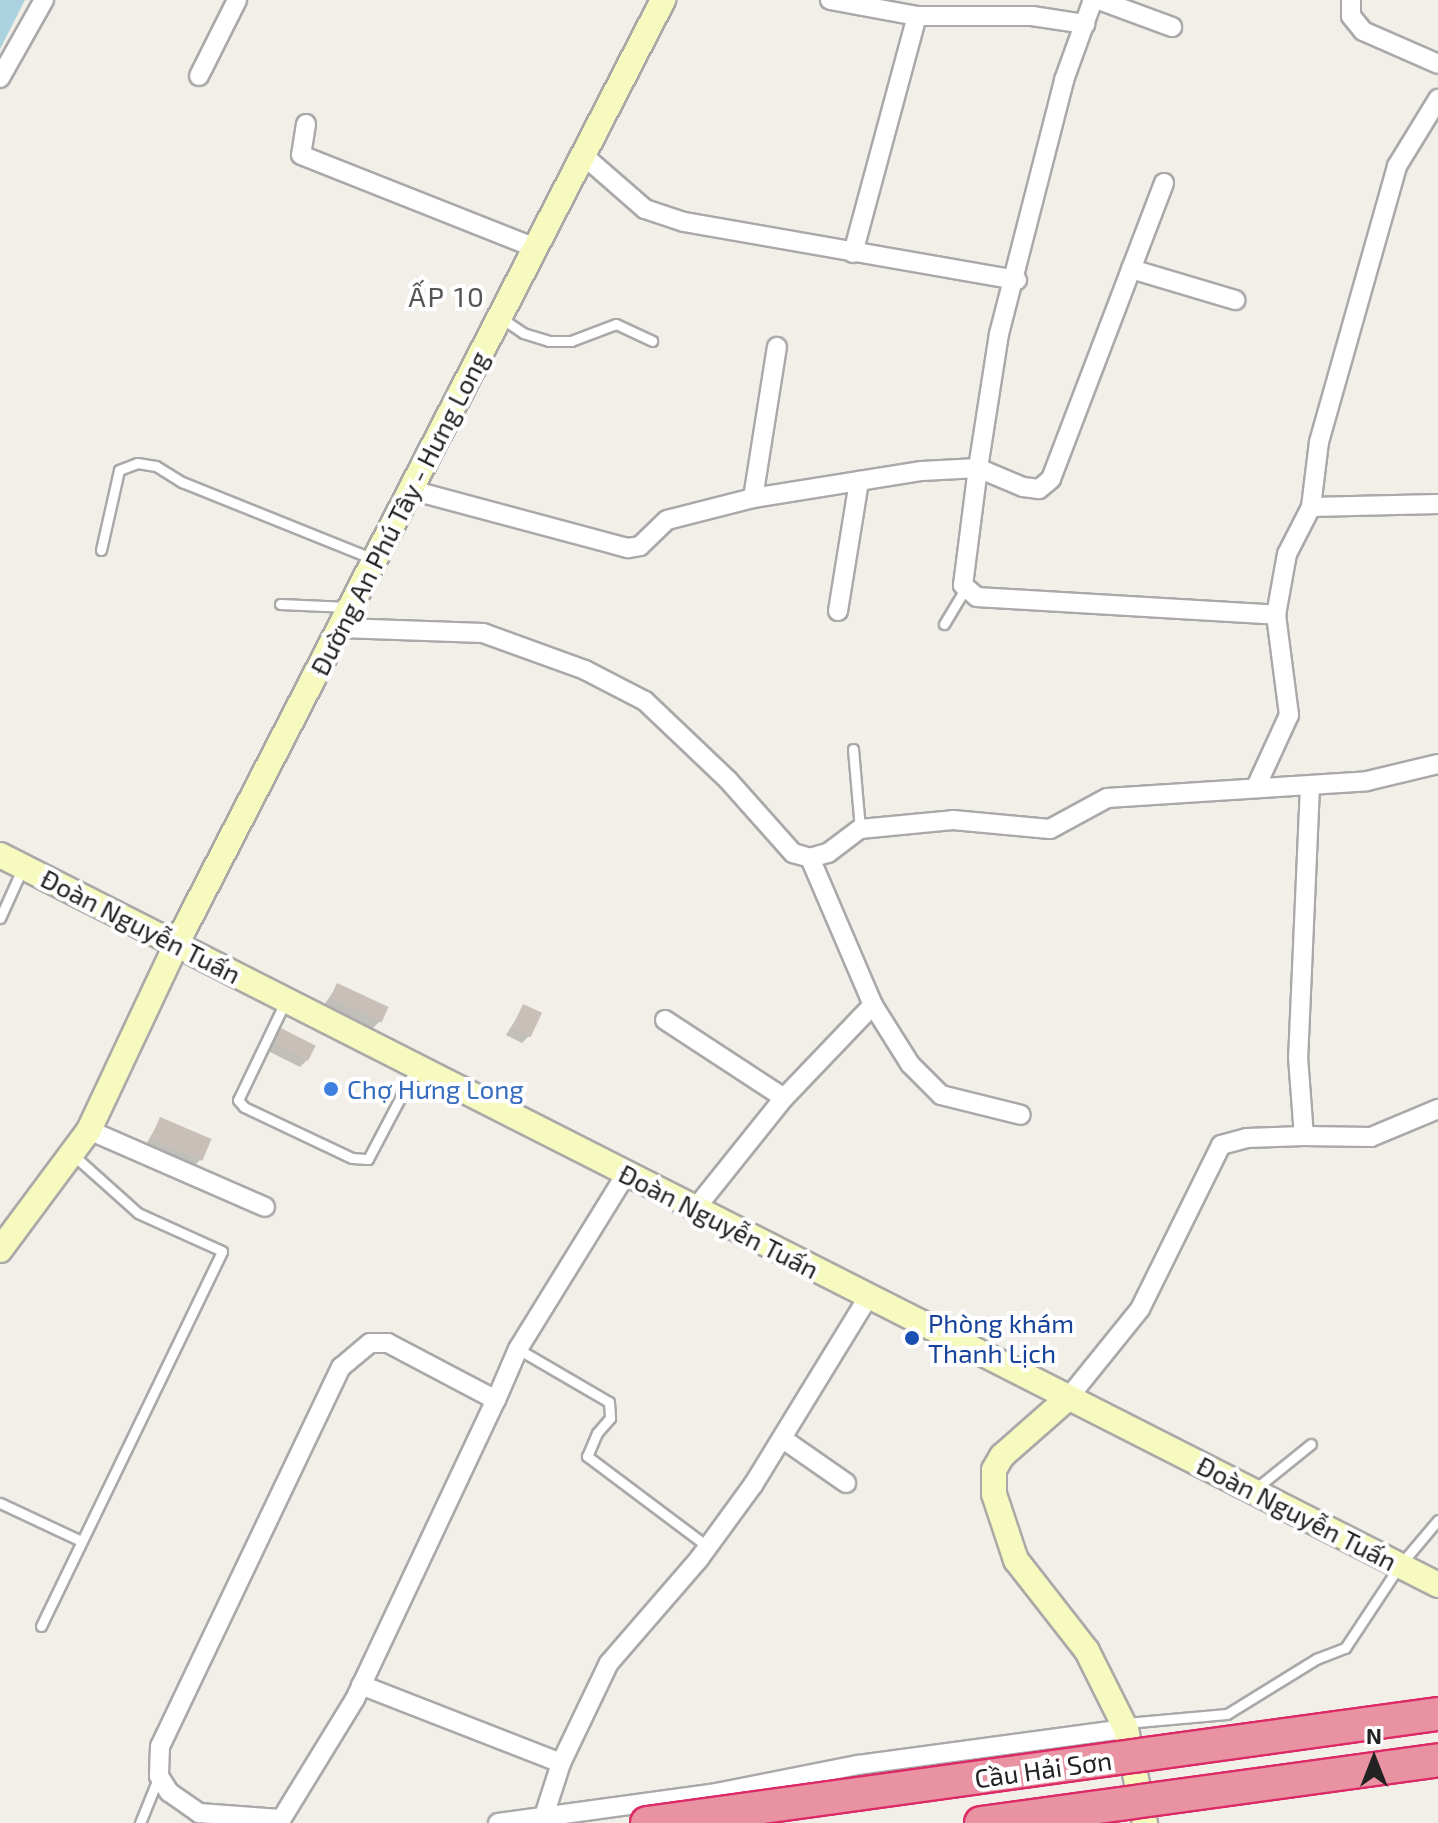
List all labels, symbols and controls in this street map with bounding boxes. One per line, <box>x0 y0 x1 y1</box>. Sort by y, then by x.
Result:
district label: ẤP 10 <box>408 279 486 313</box>
street label: Đường An Phú Tây - Hưng Long <box>303 345 495 681</box>
street label: Đoàn Nguyễn Tuấn <box>36 862 246 990</box>
place label: Chợ Hưng Long <box>347 1073 524 1105</box>
marker: Chợ Hưng Long <box>322 1080 340 1098</box>
street label: Đoàn Nguyễn Tuấn <box>614 1157 824 1285</box>
place label: Phòng khám Thanh Lịch <box>928 1307 1074 1368</box>
marker: Phòng khám Thanh Lịch <box>903 1329 921 1347</box>
street label: Đoàn Nguyễn Tuấn <box>1192 1449 1402 1577</box>
north arrow <box>1334 1719 1414 1799</box>
text: N <box>1366 1722 1382 1748</box>
street label: Cầu Hải Sơn <box>972 1744 1114 1794</box>

